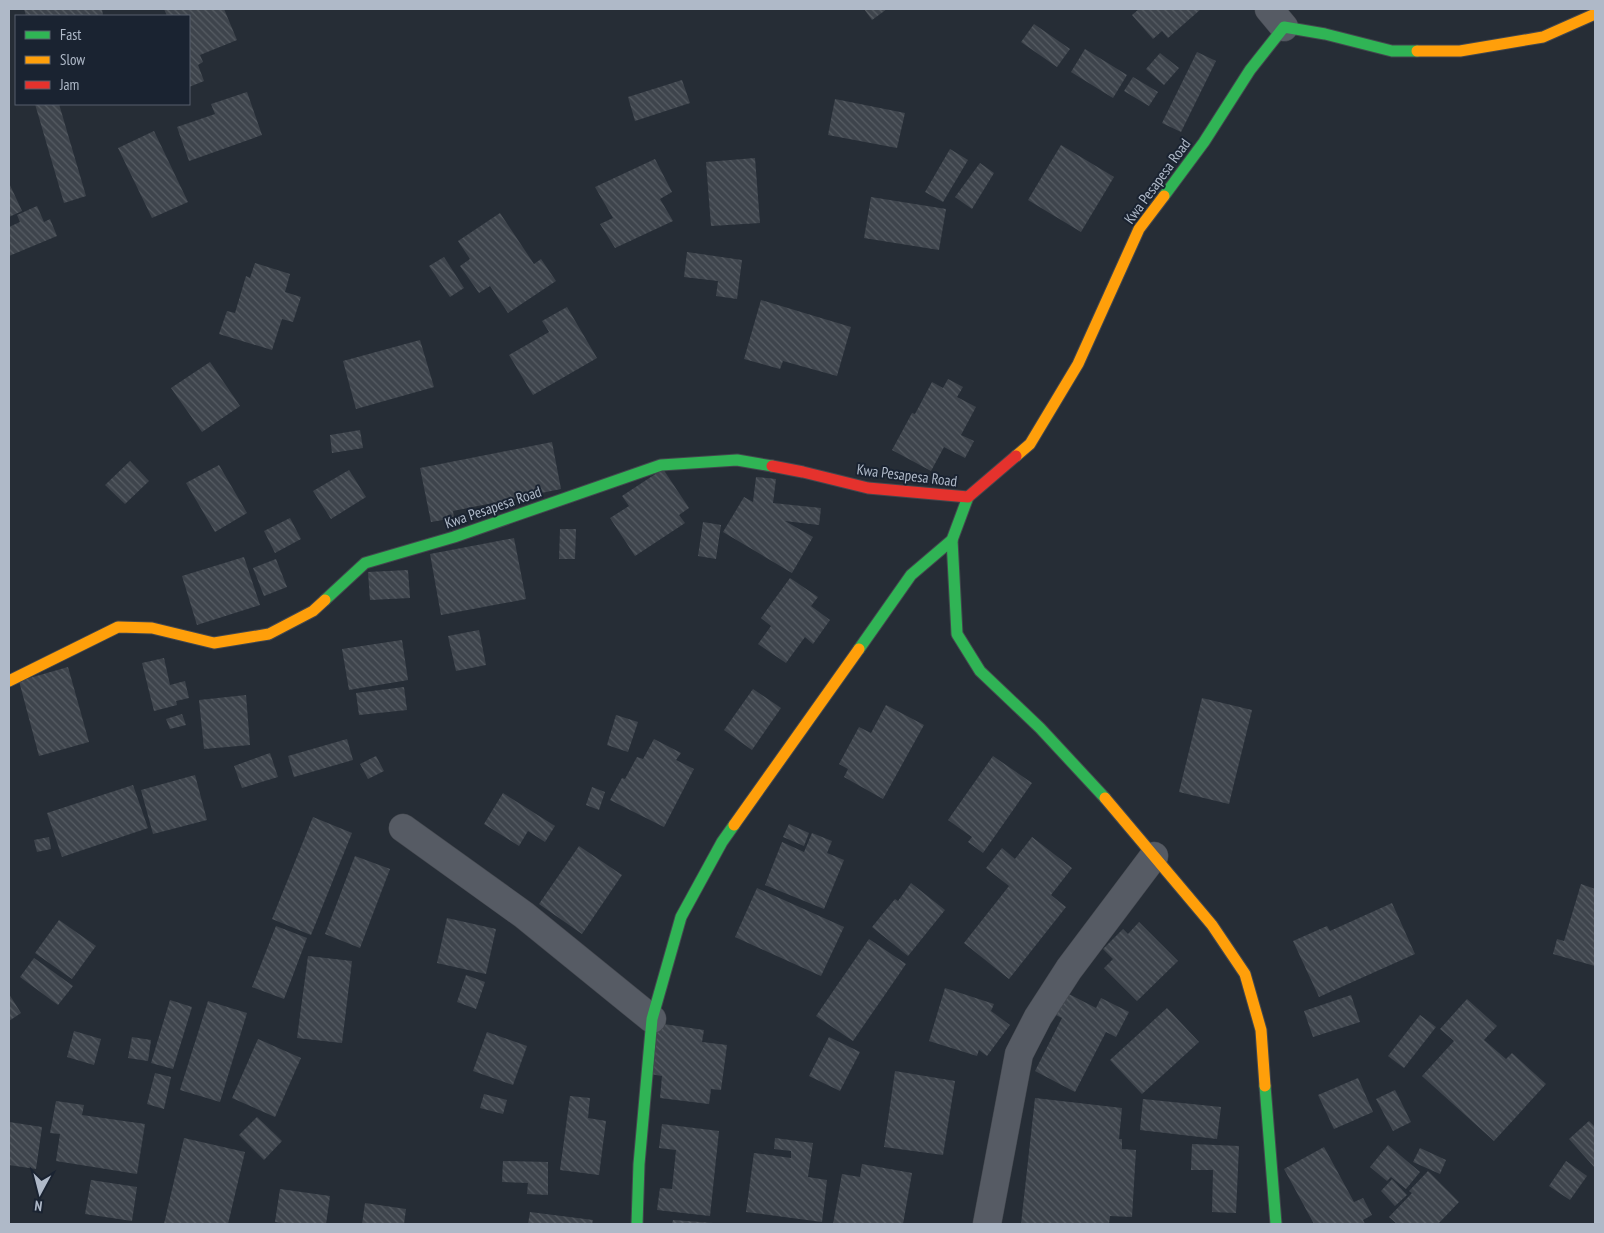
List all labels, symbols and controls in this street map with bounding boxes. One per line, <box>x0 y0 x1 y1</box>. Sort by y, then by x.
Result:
legend <box>15 15 190 105</box>
text: Fast <box>60 25 81 44</box>
text: Slow <box>60 50 85 69</box>
text: Jam <box>59 75 79 94</box>
street label: Kwa Pesapesa Road <box>1120 135 1194 227</box>
street label: Kwa Pesapesa Road <box>856 459 958 491</box>
street label: Kwa Pesapesa Road <box>442 482 544 532</box>
north arrow <box>15 1168 65 1218</box>
text: N <box>34 1197 43 1215</box>

